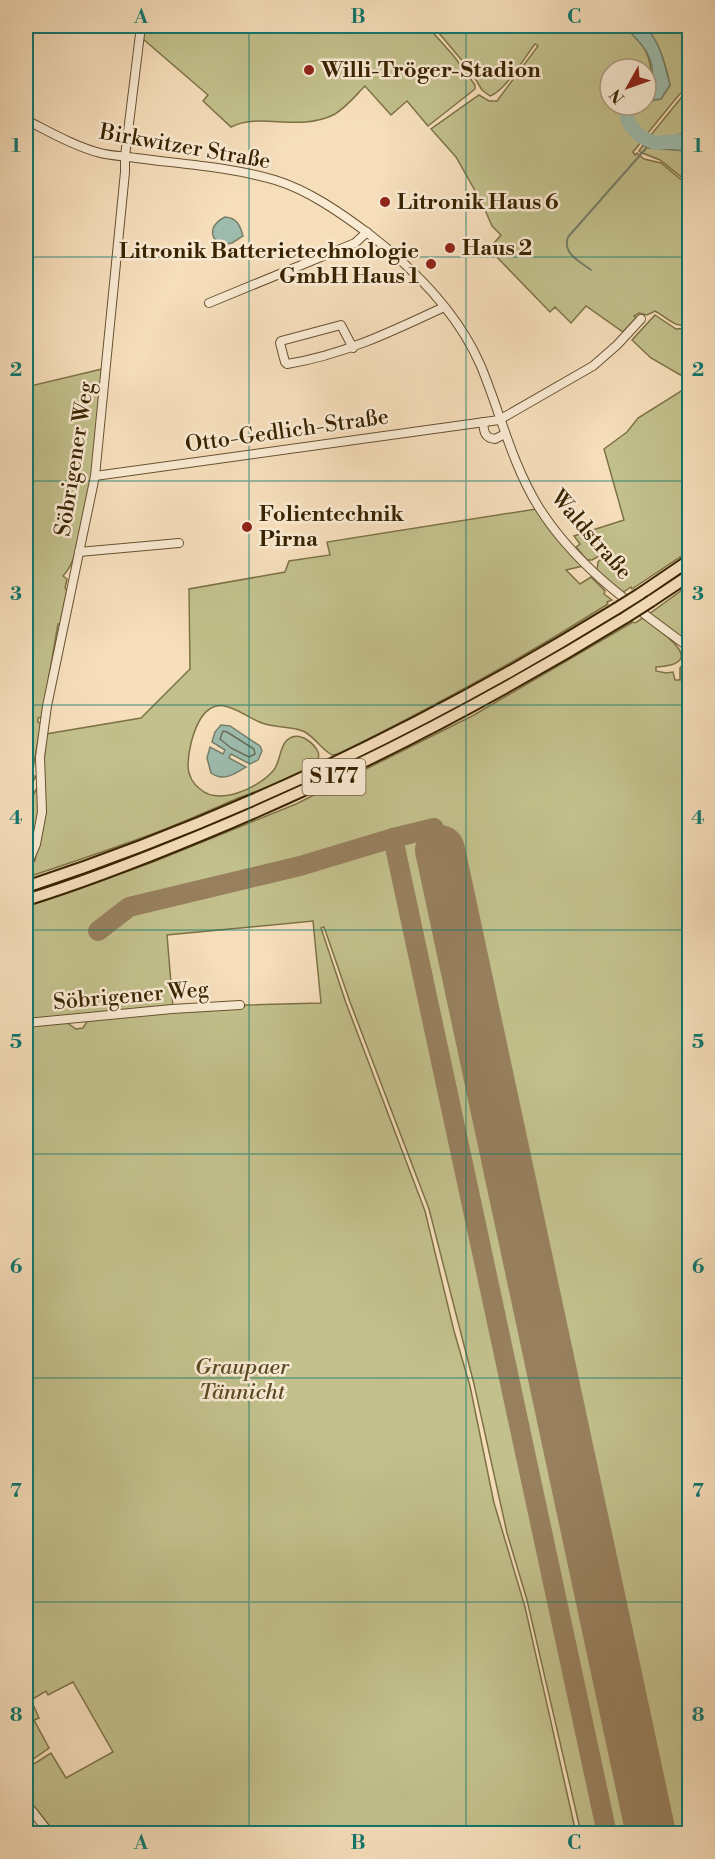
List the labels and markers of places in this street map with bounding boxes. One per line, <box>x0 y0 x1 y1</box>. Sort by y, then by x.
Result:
place label: Willi-Tröger-Stadion <box>320 57 541 84</box>
marker: Willi-Tröger-Stadion <box>302 63 316 77</box>
place label: Litronik Haus 6 <box>397 189 559 216</box>
marker: Litronik Haus 6 <box>378 195 392 209</box>
place label: Haus 2 <box>462 235 532 262</box>
place label: Litronik Batterietechnologie GmbH Haus 1 <box>119 238 419 290</box>
marker: Haus 2 <box>443 241 457 255</box>
marker: Litronik Batterietechnologie GmbH Haus 1 <box>424 257 438 271</box>
place label: Folientechnik Pirna <box>259 501 404 553</box>
marker: Folientechnik Pirna <box>240 520 254 534</box>

